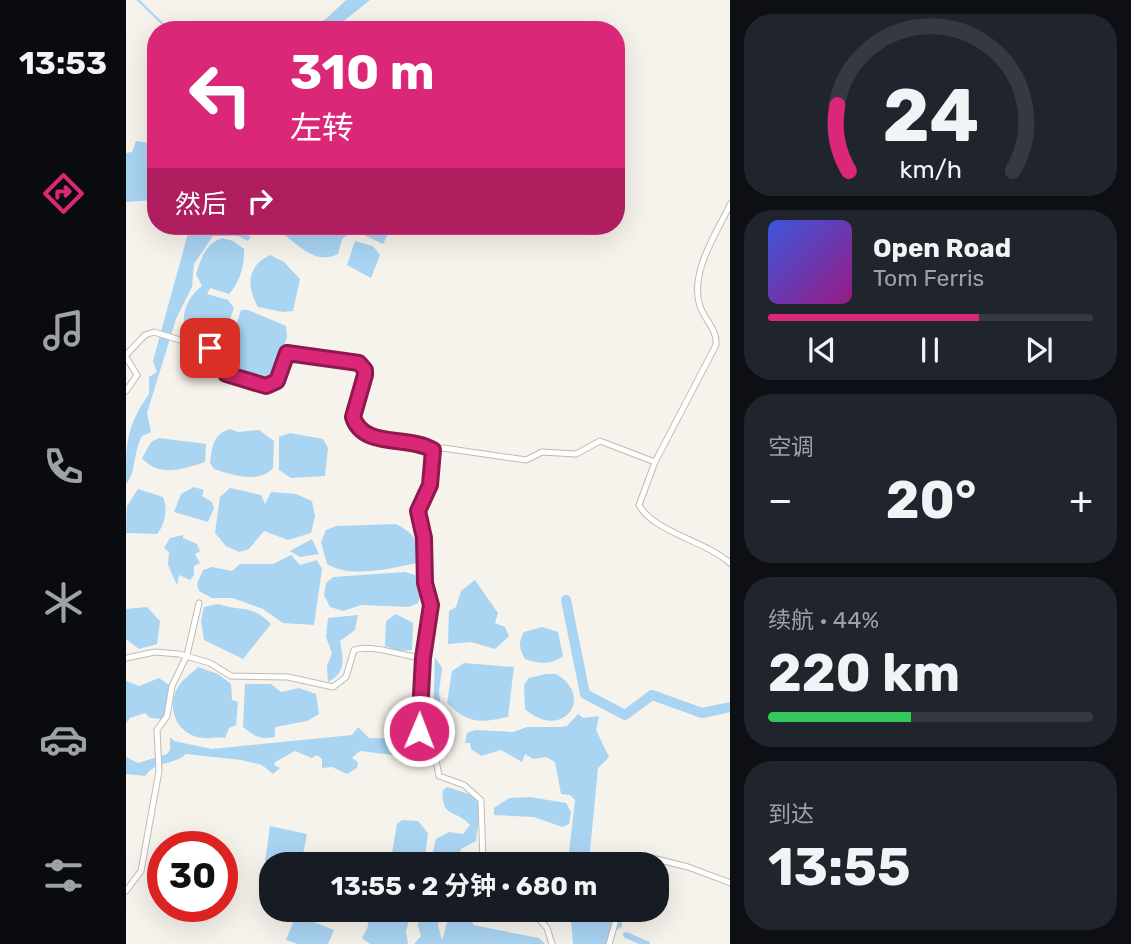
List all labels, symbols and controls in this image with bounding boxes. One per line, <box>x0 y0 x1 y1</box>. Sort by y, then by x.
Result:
text: 310 m <box>290 43 435 101</box>
text: 13:53 <box>19 44 107 82</box>
icon: left <box>175 49 266 140</box>
text: 24 <box>882 73 979 159</box>
text: 左转 <box>290 109 354 147</box>
text: km/h <box>899 155 962 184</box>
icon: directions <box>39 169 88 218</box>
icon: right <box>241 182 279 220</box>
text: 然后 <box>175 189 227 220</box>
text: Open Road <box>873 233 1011 264</box>
text: Tom Ferris <box>873 264 984 292</box>
icon: music <box>39 306 88 355</box>
pin <box>180 318 240 378</box>
icon: arrive <box>191 329 229 367</box>
icon: previous <box>803 331 841 369</box>
icon: pause <box>911 331 949 369</box>
icon: next <box>1020 331 1058 369</box>
text: 空调 <box>768 433 814 461</box>
icon: phone <box>39 442 88 491</box>
text: 20° <box>886 469 976 531</box>
text: − <box>768 477 793 523</box>
text: + <box>1069 477 1093 523</box>
icon: climate <box>39 578 88 627</box>
text: 续航 · 44% <box>768 606 879 634</box>
text: 220 km <box>768 642 960 704</box>
position arrow <box>382 694 456 768</box>
icon: car <box>39 715 88 764</box>
text: 到达 <box>768 800 814 828</box>
speed limit sign: 30 <box>147 831 238 922</box>
text: 13:55 <box>768 836 910 898</box>
icon: filters <box>39 851 88 900</box>
text: 13:55 · 2 分钟 · 680 m <box>331 871 597 902</box>

